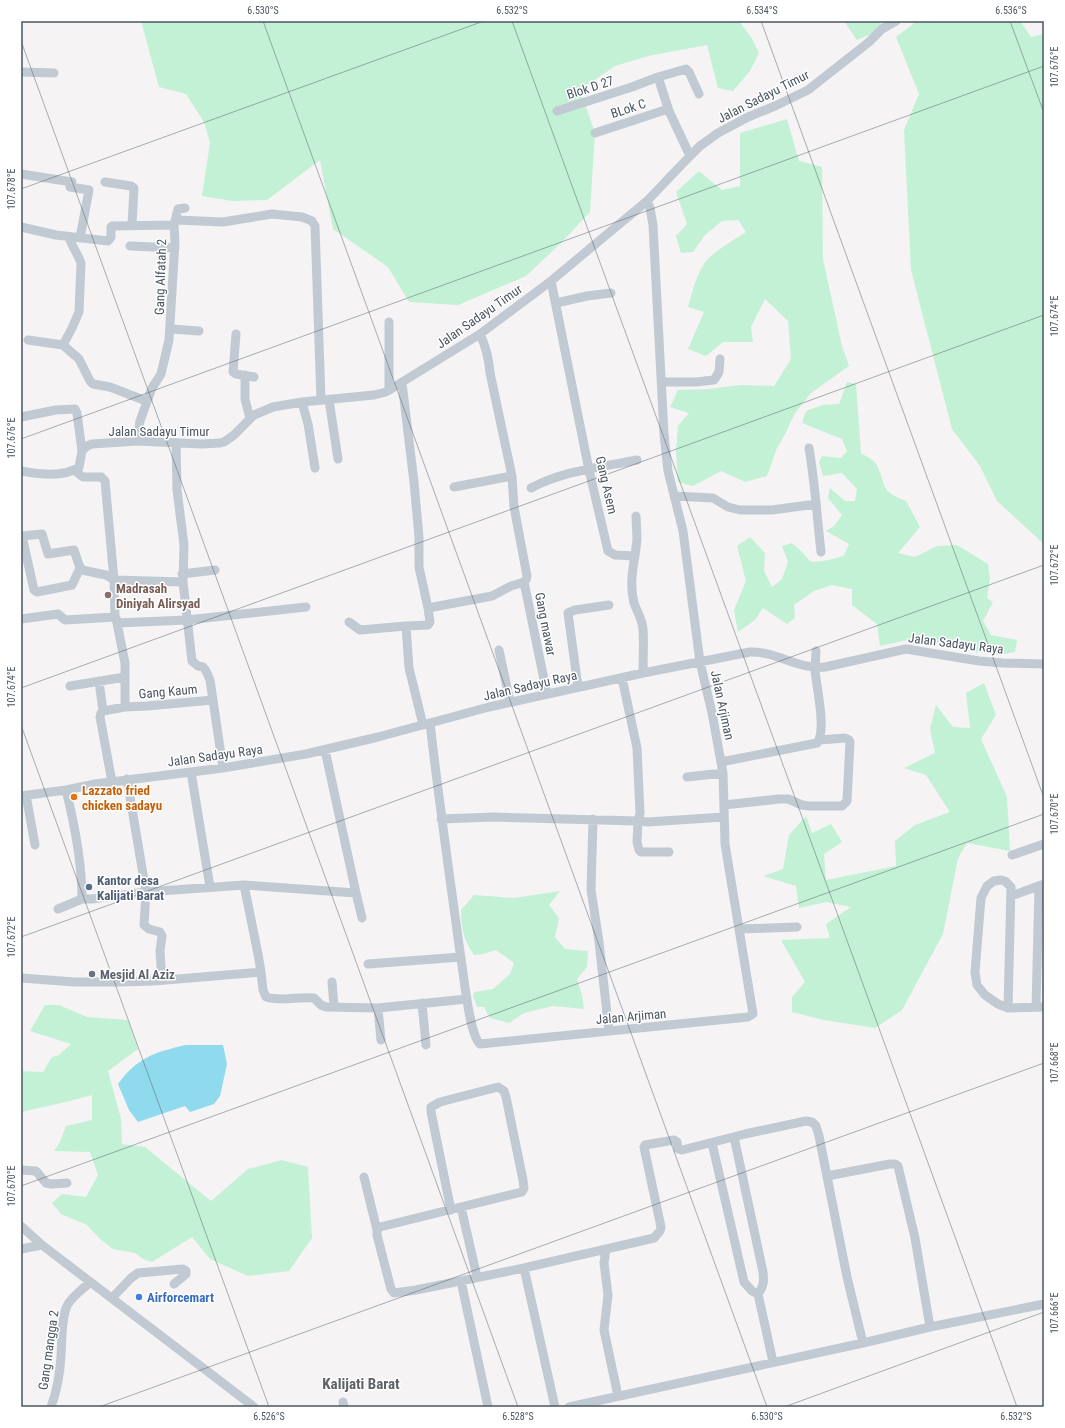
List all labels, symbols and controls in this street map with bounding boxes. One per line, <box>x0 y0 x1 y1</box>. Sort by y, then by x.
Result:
text: 6.530°S <box>247 5 279 16</box>
text: 6.532°S <box>496 5 528 16</box>
text: 6.534°S <box>746 5 778 16</box>
text: 6.536°S <box>995 5 1027 16</box>
text: 107.676°E <box>1049 46 1060 87</box>
street label: Jalan Sadayu Timur <box>715 67 812 126</box>
street label: Blok D 27 <box>565 73 616 102</box>
street label: BLok C <box>609 96 648 121</box>
text: 107.678°E <box>6 168 17 209</box>
street label: Gang Alfatah 2 <box>152 239 169 315</box>
street label: Jalan Sadayu Timur <box>434 281 525 351</box>
text: 107.674°E <box>1049 295 1060 336</box>
text: 107.676°E <box>6 417 17 458</box>
street label: Jalan Sadayu Timur <box>109 424 209 439</box>
street label: Gang Asem <box>593 455 620 515</box>
text: 107.672°E <box>1049 544 1060 585</box>
place label: Madrasah Diniyah Alirsyad <box>116 581 200 611</box>
marker: Madrasah Diniyah Alirsyad <box>103 590 113 600</box>
street label: Gang mawar <box>532 591 559 657</box>
street label: Jalan Sadayu Raya <box>907 630 1004 657</box>
text: 107.674°E <box>6 666 17 707</box>
street label: Jalan Sadayu Raya <box>482 667 578 704</box>
street label: Jalan Arjiman <box>708 669 737 741</box>
street label: Gang Kaum <box>138 681 198 702</box>
street label: Jalan Sadayu Raya <box>167 741 264 770</box>
place label: Lazzato fried chicken sadayu <box>82 783 162 813</box>
marker: Lazzato fried chicken sadayu <box>69 792 79 802</box>
text: 107.670°E <box>1049 793 1060 834</box>
place label: Kantor desa Kalijati Barat <box>97 873 164 903</box>
marker: Kantor desa Kalijati Barat <box>84 882 94 892</box>
text: 107.672°E <box>6 916 17 957</box>
place label: Mesjid Al Aziz <box>100 967 175 982</box>
marker: Mesjid Al Aziz <box>87 969 97 979</box>
street label: Jalan Arjiman <box>595 1006 667 1027</box>
text: 107.668°E <box>1049 1042 1060 1083</box>
text: 107.670°E <box>6 1165 17 1206</box>
place label: Airforcemart <box>147 1290 214 1305</box>
marker: Airforcemart <box>134 1292 144 1302</box>
text: 107.666°E <box>1049 1292 1060 1333</box>
street label: Gang mangga 2 <box>35 1309 62 1391</box>
district label: Kalijati Barat <box>322 1375 400 1393</box>
text: 6.526°S <box>253 1411 285 1422</box>
text: 6.528°S <box>502 1411 534 1422</box>
text: 6.530°S <box>751 1411 783 1422</box>
text: 6.532°S <box>1000 1411 1032 1422</box>

